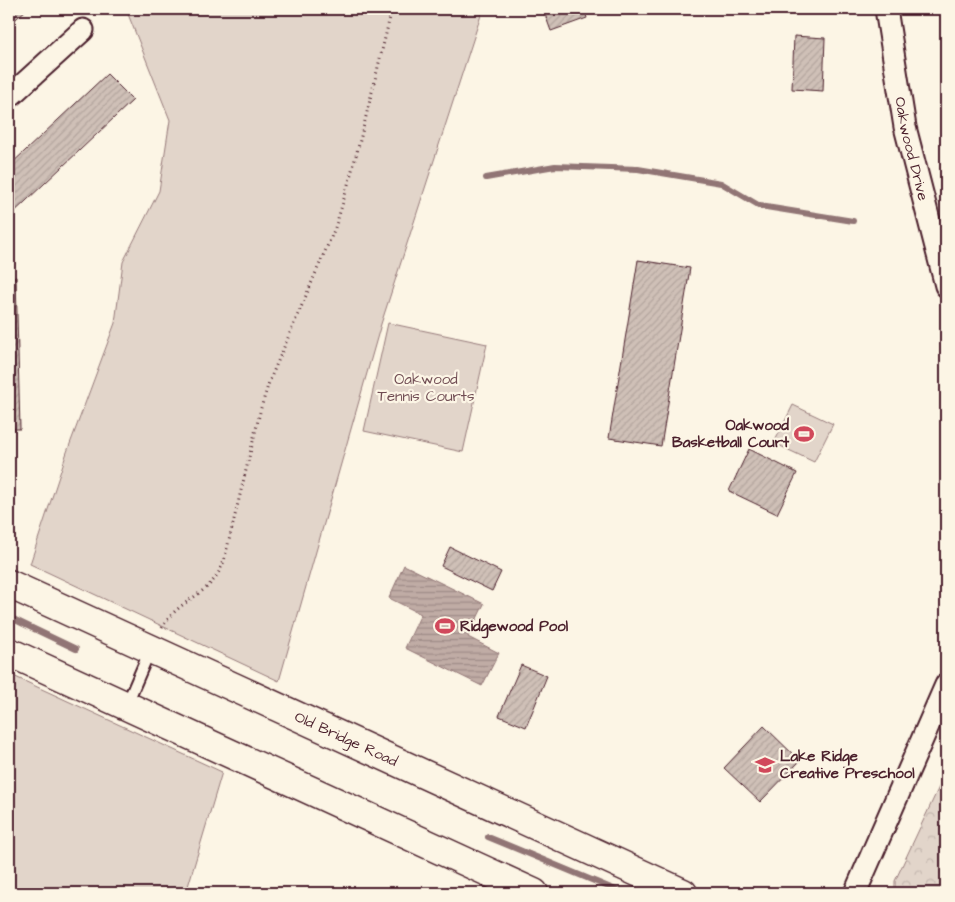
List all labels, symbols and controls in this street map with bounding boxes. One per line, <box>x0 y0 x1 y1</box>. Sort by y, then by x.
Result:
street label: Oakwood Drive <box>889 95 934 203</box>
park label: Oakwood Tennis Courts <box>378 369 475 407</box>
place label: Oakwood Basketball Court <box>672 415 790 453</box>
sports icon: Oakwood Basketball Court <box>793 423 815 445</box>
sports icon: Ridgewood Pool <box>434 615 456 637</box>
place label: Ridgewood Pool <box>460 616 569 639</box>
street label: Old Bridge Road <box>291 706 401 772</box>
place label: Lake Ridge Creative Preschool <box>780 746 915 784</box>
school or university icon: Lake Ridge Creative Preschool <box>754 754 776 776</box>

